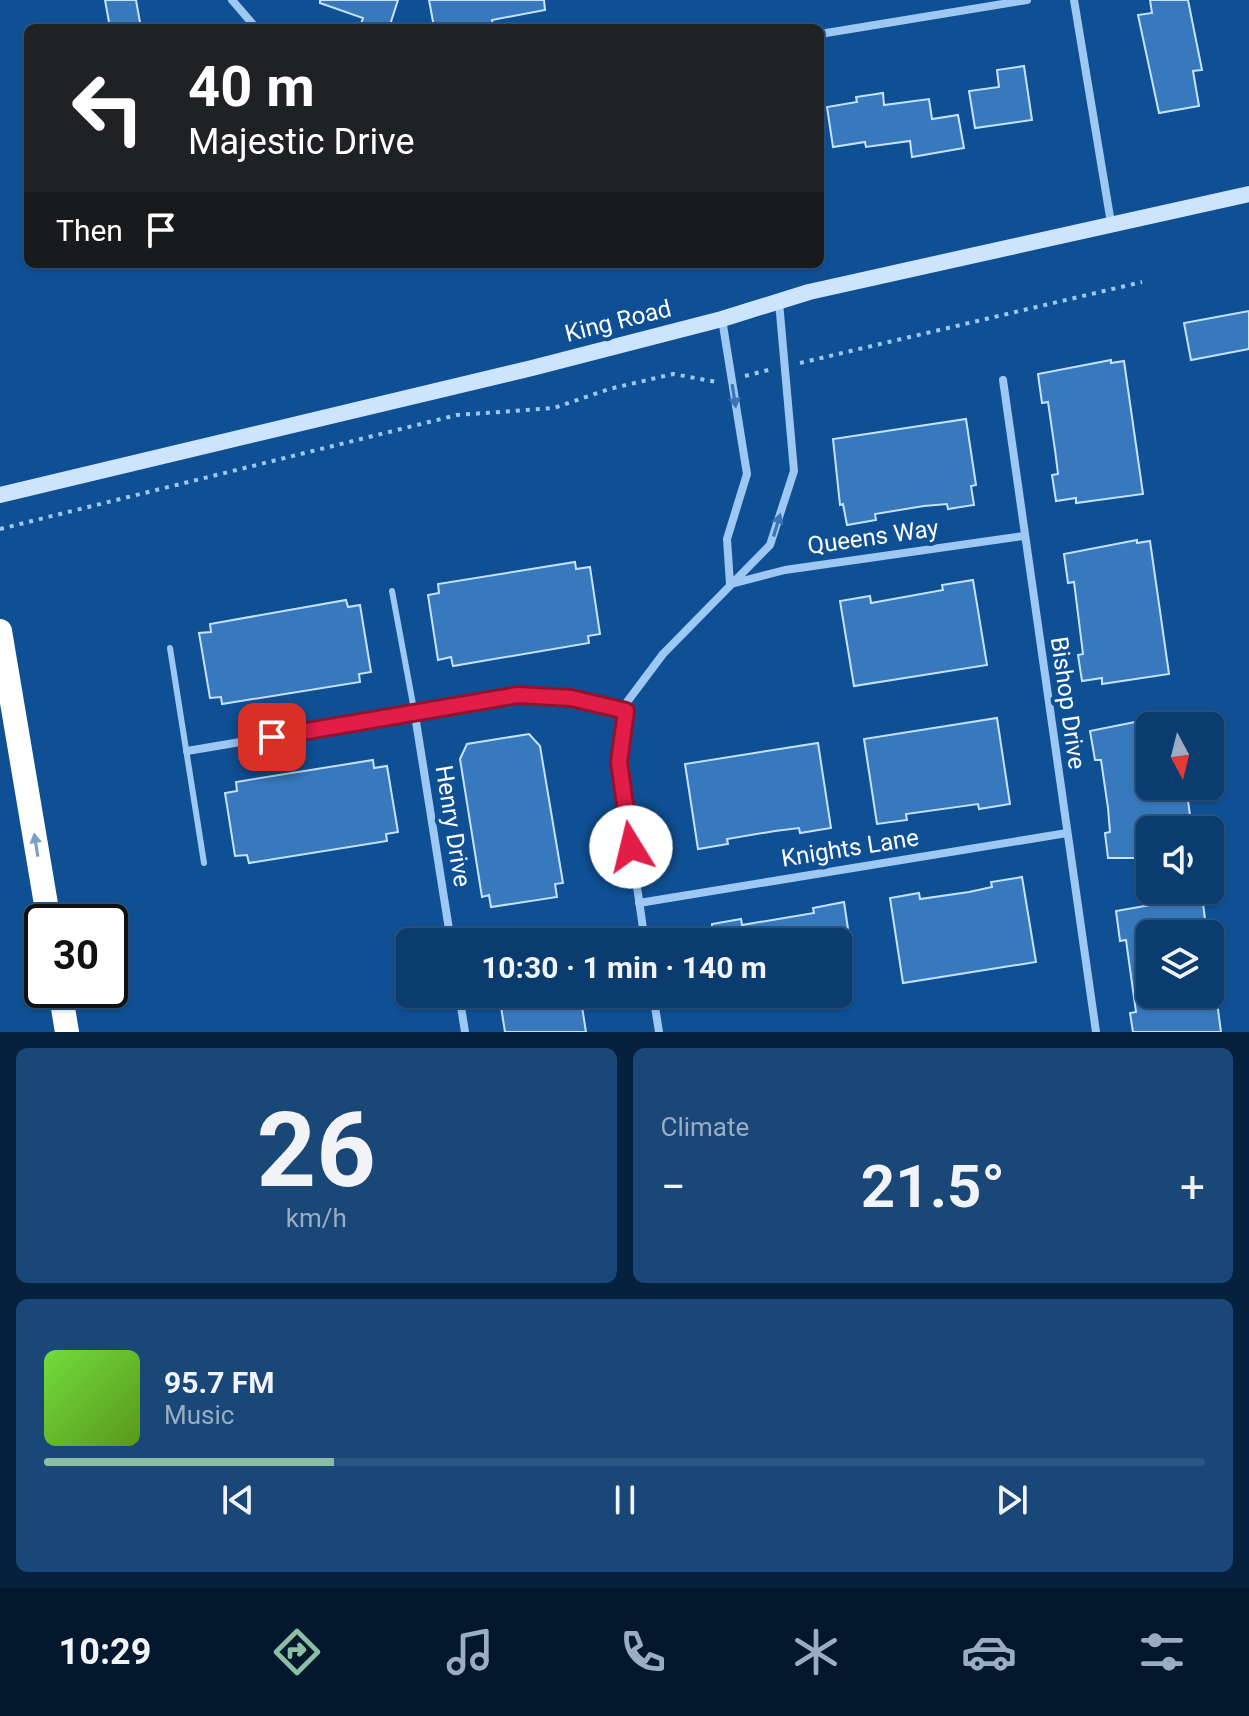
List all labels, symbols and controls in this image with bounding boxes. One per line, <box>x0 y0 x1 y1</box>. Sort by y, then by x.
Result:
text: 40 m <box>188 54 315 120</box>
icon: left <box>56 56 160 160</box>
text: Majestic Drive <box>188 121 414 163</box>
icon: arrive <box>139 208 183 252</box>
text: Then <box>56 213 123 248</box>
street label: King Road <box>562 294 674 348</box>
one-way arrow <box>729 384 741 409</box>
one-way arrow <box>771 512 784 536</box>
street label: Queens Way <box>806 514 941 560</box>
street label: Bishop Drive <box>1045 635 1091 771</box>
pin <box>238 703 306 771</box>
north arrow <box>1136 712 1224 800</box>
map controls <box>1136 712 1224 1008</box>
icon: arrive <box>250 715 294 759</box>
street label: Henry Drive <box>430 763 476 889</box>
position arrow <box>589 805 673 889</box>
button: sound <box>1136 816 1224 904</box>
street label: Knights Lane <box>779 823 921 873</box>
one-way arrow <box>29 832 41 857</box>
speed limit sign: 30 <box>24 904 128 1008</box>
button: layers <box>1136 920 1224 1008</box>
text: 10:30 · 1 min · 140 m <box>481 950 767 985</box>
text: 26 <box>257 1090 376 1211</box>
text: Climate <box>661 1112 749 1142</box>
text: 21.5° <box>861 1151 1005 1222</box>
text: − <box>661 1161 686 1213</box>
text: + <box>1180 1161 1205 1213</box>
text: km/h <box>286 1203 347 1233</box>
text: 95.7 FM <box>164 1365 275 1400</box>
text: Music <box>164 1400 234 1430</box>
icon: previous <box>216 1478 260 1522</box>
icon: pause <box>603 1478 647 1522</box>
icon: next <box>990 1478 1034 1522</box>
icon: directions <box>269 1624 325 1680</box>
icon: music <box>442 1624 498 1680</box>
icon: phone <box>615 1624 671 1680</box>
icon: climate <box>788 1624 844 1680</box>
icon: car <box>961 1624 1017 1680</box>
icon: filters <box>1134 1624 1190 1680</box>
text: 10:29 <box>59 1631 151 1673</box>

